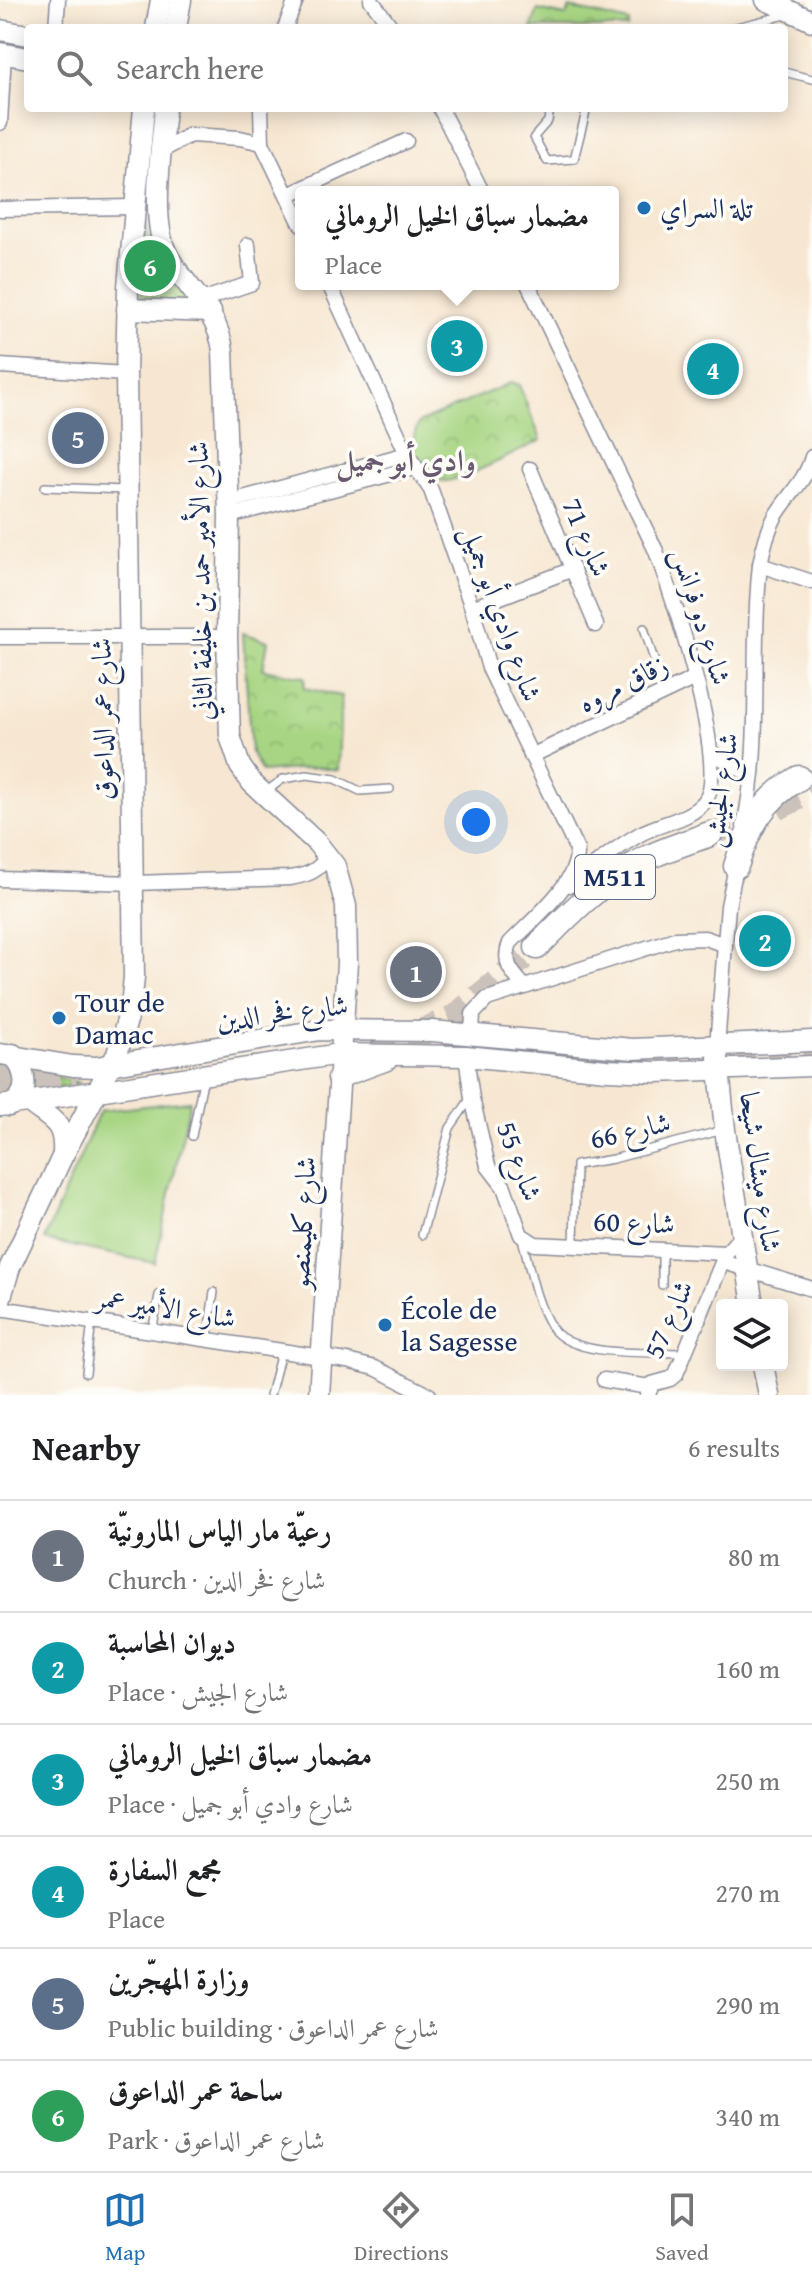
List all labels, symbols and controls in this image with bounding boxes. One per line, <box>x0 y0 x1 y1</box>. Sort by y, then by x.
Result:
search box <box>24 24 788 112</box>
icon: search <box>52 46 96 90</box>
text: Search here <box>116 46 264 90</box>
popup <box>295 186 619 290</box>
place label: تلة السراي <box>660 187 753 231</box>
text: مضمار سباق الخيل الروماني <box>325 193 589 237</box>
marker: تلة السراي <box>635 199 653 217</box>
pin: 6 <box>124 236 176 296</box>
text: Place <box>325 245 382 284</box>
pin: 3 <box>431 316 483 376</box>
pin: 4 <box>687 339 739 399</box>
pin: 5 <box>52 408 104 468</box>
district label: وادي أبو جميل <box>336 438 476 484</box>
street label: شارع الأمير حمد بن خليفة الثاني <box>177 441 226 721</box>
street label: شارع 71 <box>549 491 622 584</box>
street label: شارع وادي أبو جميل <box>448 519 553 708</box>
street label: شارع دو فرانس <box>658 542 743 691</box>
street label: شارع عمر الداعوق <box>80 637 127 801</box>
street label: زقاق مروه <box>571 643 675 722</box>
street label: شارع الجيش <box>691 730 752 851</box>
your location <box>456 802 496 842</box>
road number: M511 <box>575 855 655 899</box>
pin: 2 <box>739 911 791 971</box>
pin: 1 <box>390 942 442 1002</box>
place label: Tour de Damac <box>75 981 165 1054</box>
street label: شارع فخر الدين <box>214 983 351 1044</box>
marker: Tour de Damac <box>50 1009 68 1027</box>
street label: شارع ميشال شيحا <box>726 1089 793 1256</box>
street label: شارع 66 <box>585 1100 675 1163</box>
street label: شارع 55 <box>483 1115 554 1208</box>
street label: شارع كليمنصو <box>277 1155 329 1294</box>
street label: شارع 60 <box>592 1200 676 1247</box>
street label: شارع 57 <box>632 1273 707 1366</box>
street label: شارع الأمير عمر <box>90 1275 239 1342</box>
place label: École de la Sagesse <box>401 1288 518 1361</box>
map controls <box>716 1299 788 1371</box>
button: layers <box>716 1299 788 1371</box>
marker: École de la Sagesse <box>376 1316 394 1334</box>
text: Nearby <box>32 1423 141 1472</box>
text: 6 results <box>688 1428 780 1467</box>
text: رعيّة مار الياس المارونيّة <box>108 1508 332 1552</box>
text: 1 <box>51 1537 65 1576</box>
text: 80 m <box>728 1537 780 1576</box>
text: Church · شارع فخر الدين <box>108 1560 326 1599</box>
text: ديوان المحاسبة <box>108 1620 236 1664</box>
text: 2 <box>51 1649 65 1688</box>
text: 160 m <box>715 1649 780 1688</box>
text: Place · شارع الجيش <box>108 1672 288 1711</box>
text: مضمار سباق الخيل الروماني <box>108 1732 372 1776</box>
text: 3 <box>51 1761 65 1800</box>
text: 250 m <box>715 1761 780 1800</box>
text: Place · شارع وادي أبو جميل <box>108 1784 353 1823</box>
text: مجمع السفارة <box>108 1847 221 1891</box>
text: 4 <box>51 1873 65 1912</box>
text: 270 m <box>715 1873 780 1912</box>
text: Place <box>108 1899 165 1938</box>
text: وزارة المهجّرين <box>108 1956 250 2000</box>
text: 5 <box>51 1985 65 2024</box>
text: 290 m <box>715 1985 780 2024</box>
text: Public building · شارع عمر الداعوق <box>108 2008 439 2047</box>
text: ساحة عمر الداعوق <box>108 2068 283 2112</box>
text: 6 <box>51 2097 65 2136</box>
text: 340 m <box>715 2097 780 2136</box>
text: Park · شارع عمر الداعوق <box>108 2120 325 2159</box>
tab: Map <box>103 2188 147 2268</box>
tab: Directions <box>354 2188 449 2268</box>
tab: Saved <box>655 2188 709 2268</box>

